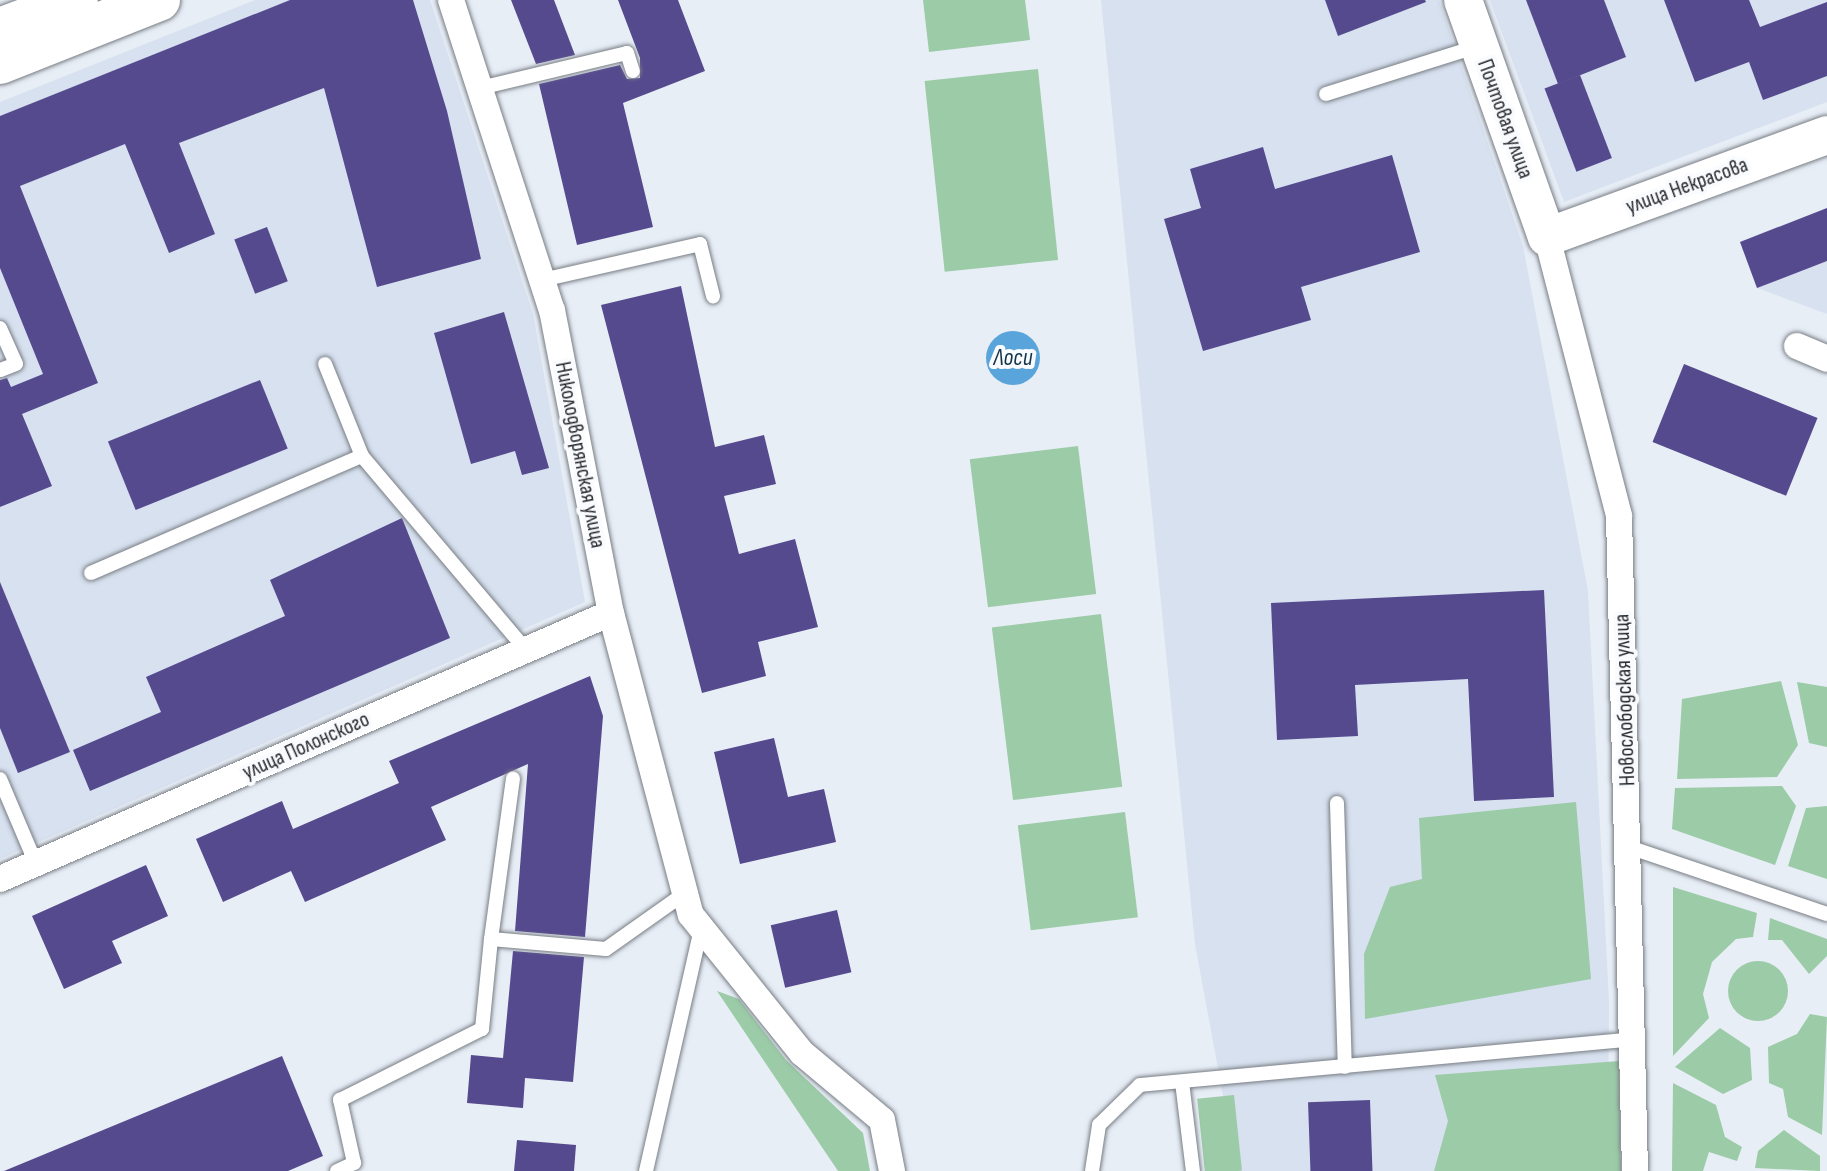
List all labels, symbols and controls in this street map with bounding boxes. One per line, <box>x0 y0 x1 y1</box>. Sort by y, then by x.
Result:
street label: Почтовая улица <box>1471 56 1539 182</box>
street label: улица Некрасова <box>1622 152 1752 220</box>
water label: Лоси <box>993 344 1033 372</box>
street label: Николодворянская улица <box>549 360 611 550</box>
street label: Новослободская улица <box>1609 613 1641 787</box>
street label: улица Полонского <box>238 706 374 786</box>

